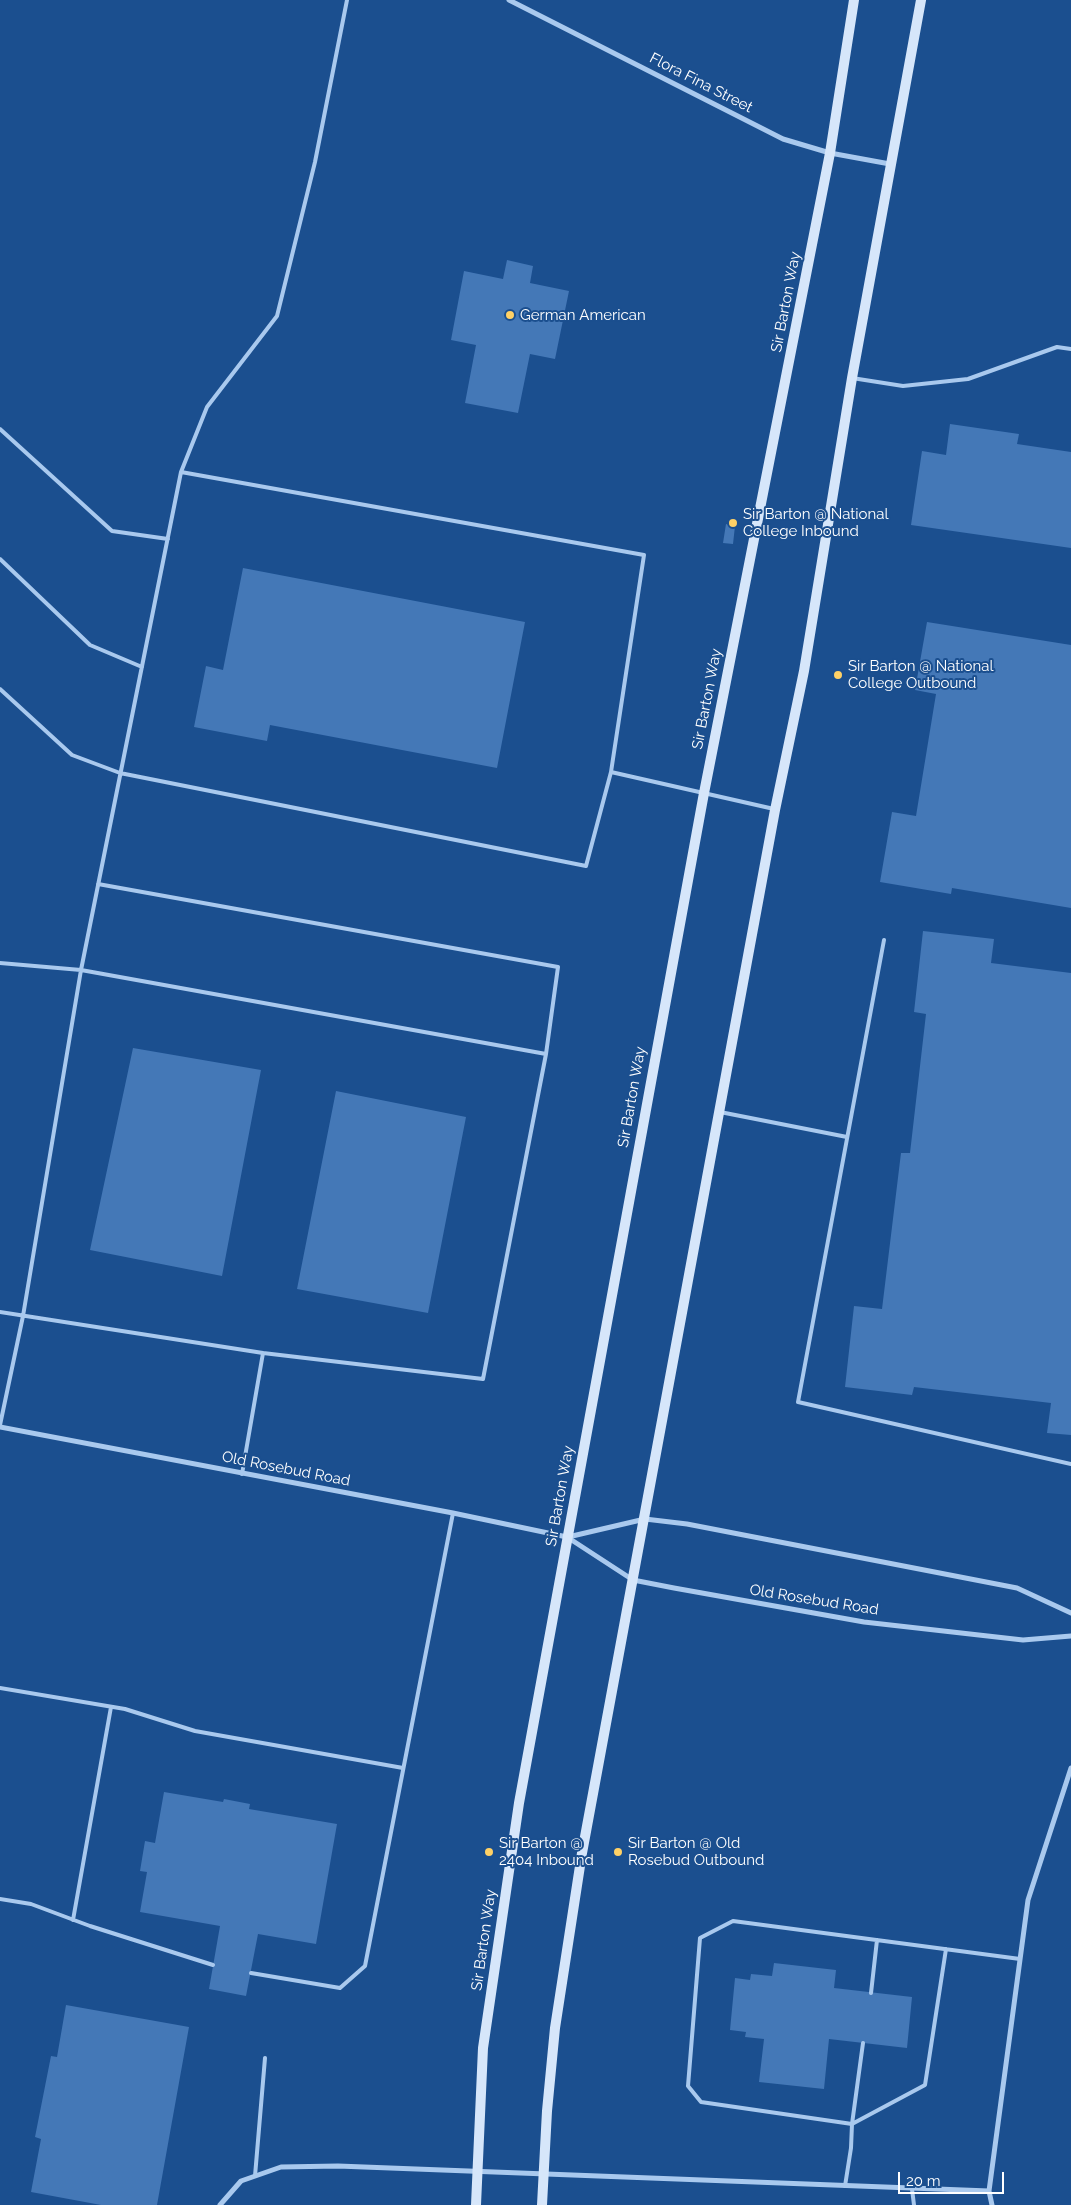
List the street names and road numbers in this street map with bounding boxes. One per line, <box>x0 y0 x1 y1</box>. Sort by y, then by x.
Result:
street label: Flora Fina Street <box>646 49 756 117</box>
street label: Sir Barton Way <box>767 250 805 354</box>
street label: Sir Barton Way <box>688 647 726 751</box>
street label: Sir Barton Way <box>614 1045 650 1149</box>
street label: Sir Barton Way <box>542 1444 578 1548</box>
street label: Old Rosebud Road <box>220 1448 352 1490</box>
street label: Old Rosebud Road <box>748 1581 880 1619</box>
street label: Sir Barton Way <box>468 1888 500 1992</box>

